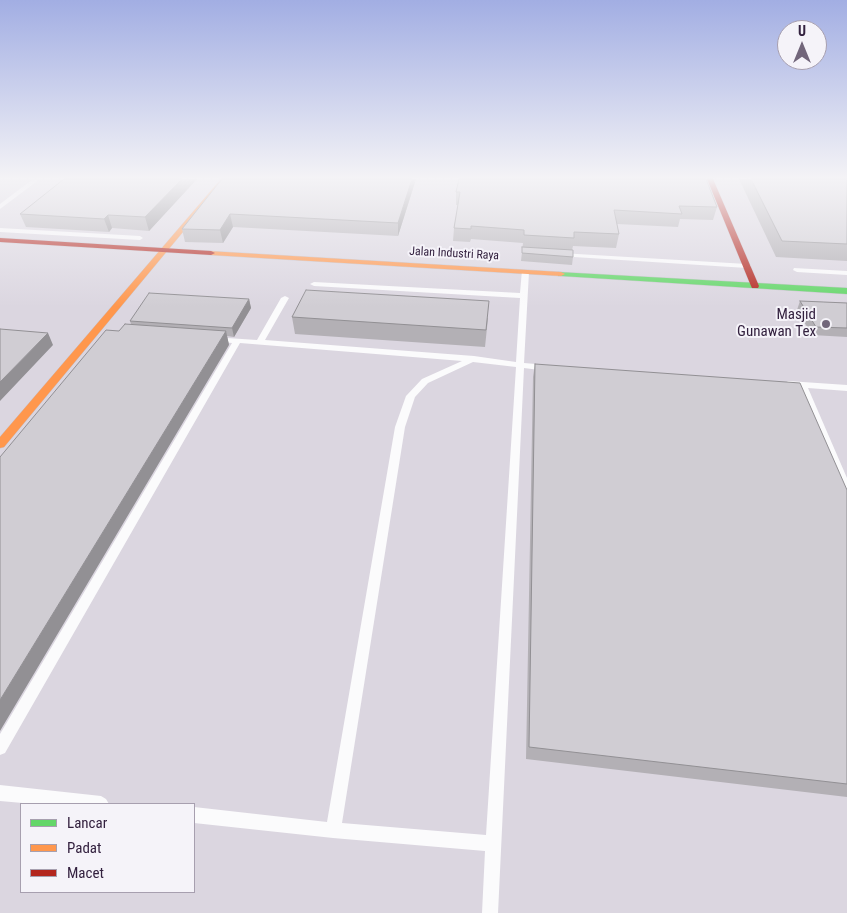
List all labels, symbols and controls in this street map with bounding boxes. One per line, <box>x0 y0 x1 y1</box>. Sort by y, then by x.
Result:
north arrow <box>777 20 827 70</box>
text: U <box>798 23 806 39</box>
street label: Jalan Industri Raya <box>409 244 499 264</box>
place label: Masjid Gunawan Tex <box>737 306 816 341</box>
marker: Masjid Gunawan Tex <box>820 318 832 330</box>
legend <box>20 803 195 893</box>
text: Lancar <box>67 814 107 832</box>
text: Padat <box>67 839 101 857</box>
text: Macet <box>67 864 104 882</box>

